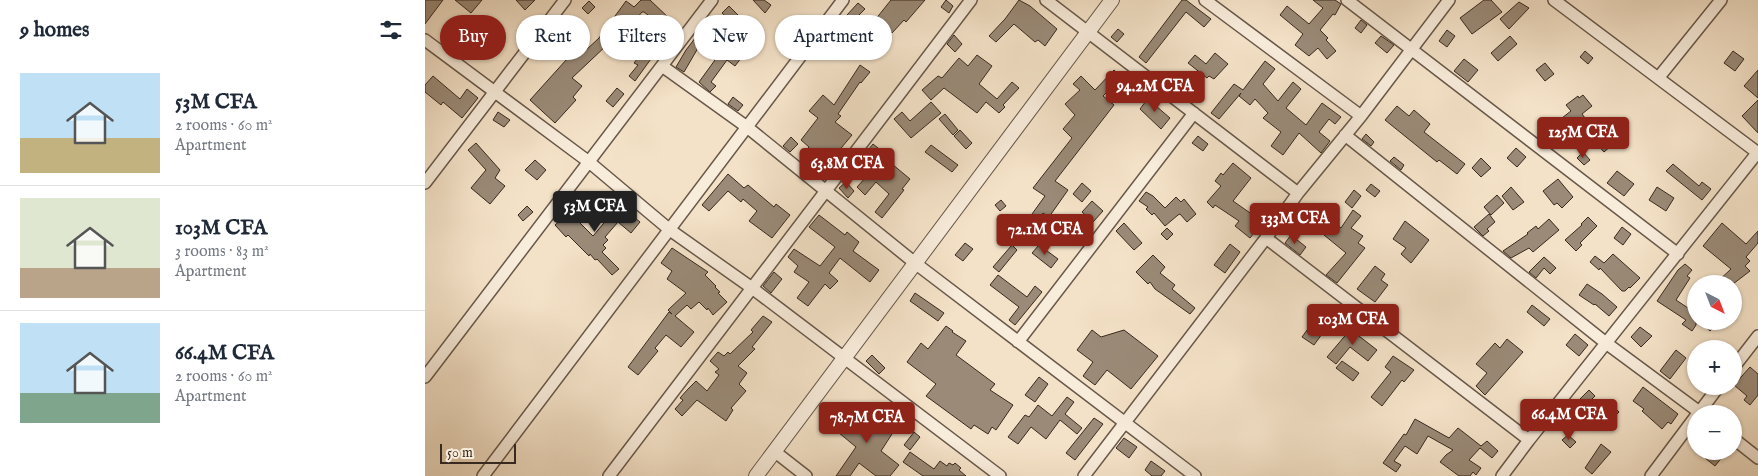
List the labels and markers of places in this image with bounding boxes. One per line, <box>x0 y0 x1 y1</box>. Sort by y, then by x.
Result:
pin: 94.2M CFA <box>1098 70 1212 113</box>
pin: 125M CFA <box>1531 116 1635 159</box>
pin: 63.8M CFA <box>790 148 904 190</box>
pin: 53M CFA <box>549 190 641 233</box>
pin: 133M CFA <box>1243 202 1347 245</box>
pin: 72.1M CFA <box>988 214 1102 256</box>
pin: 103M CFA <box>1301 304 1405 346</box>
pin: 66.4M CFA <box>1512 398 1626 441</box>
pin: 78.7M CFA <box>810 402 924 444</box>

